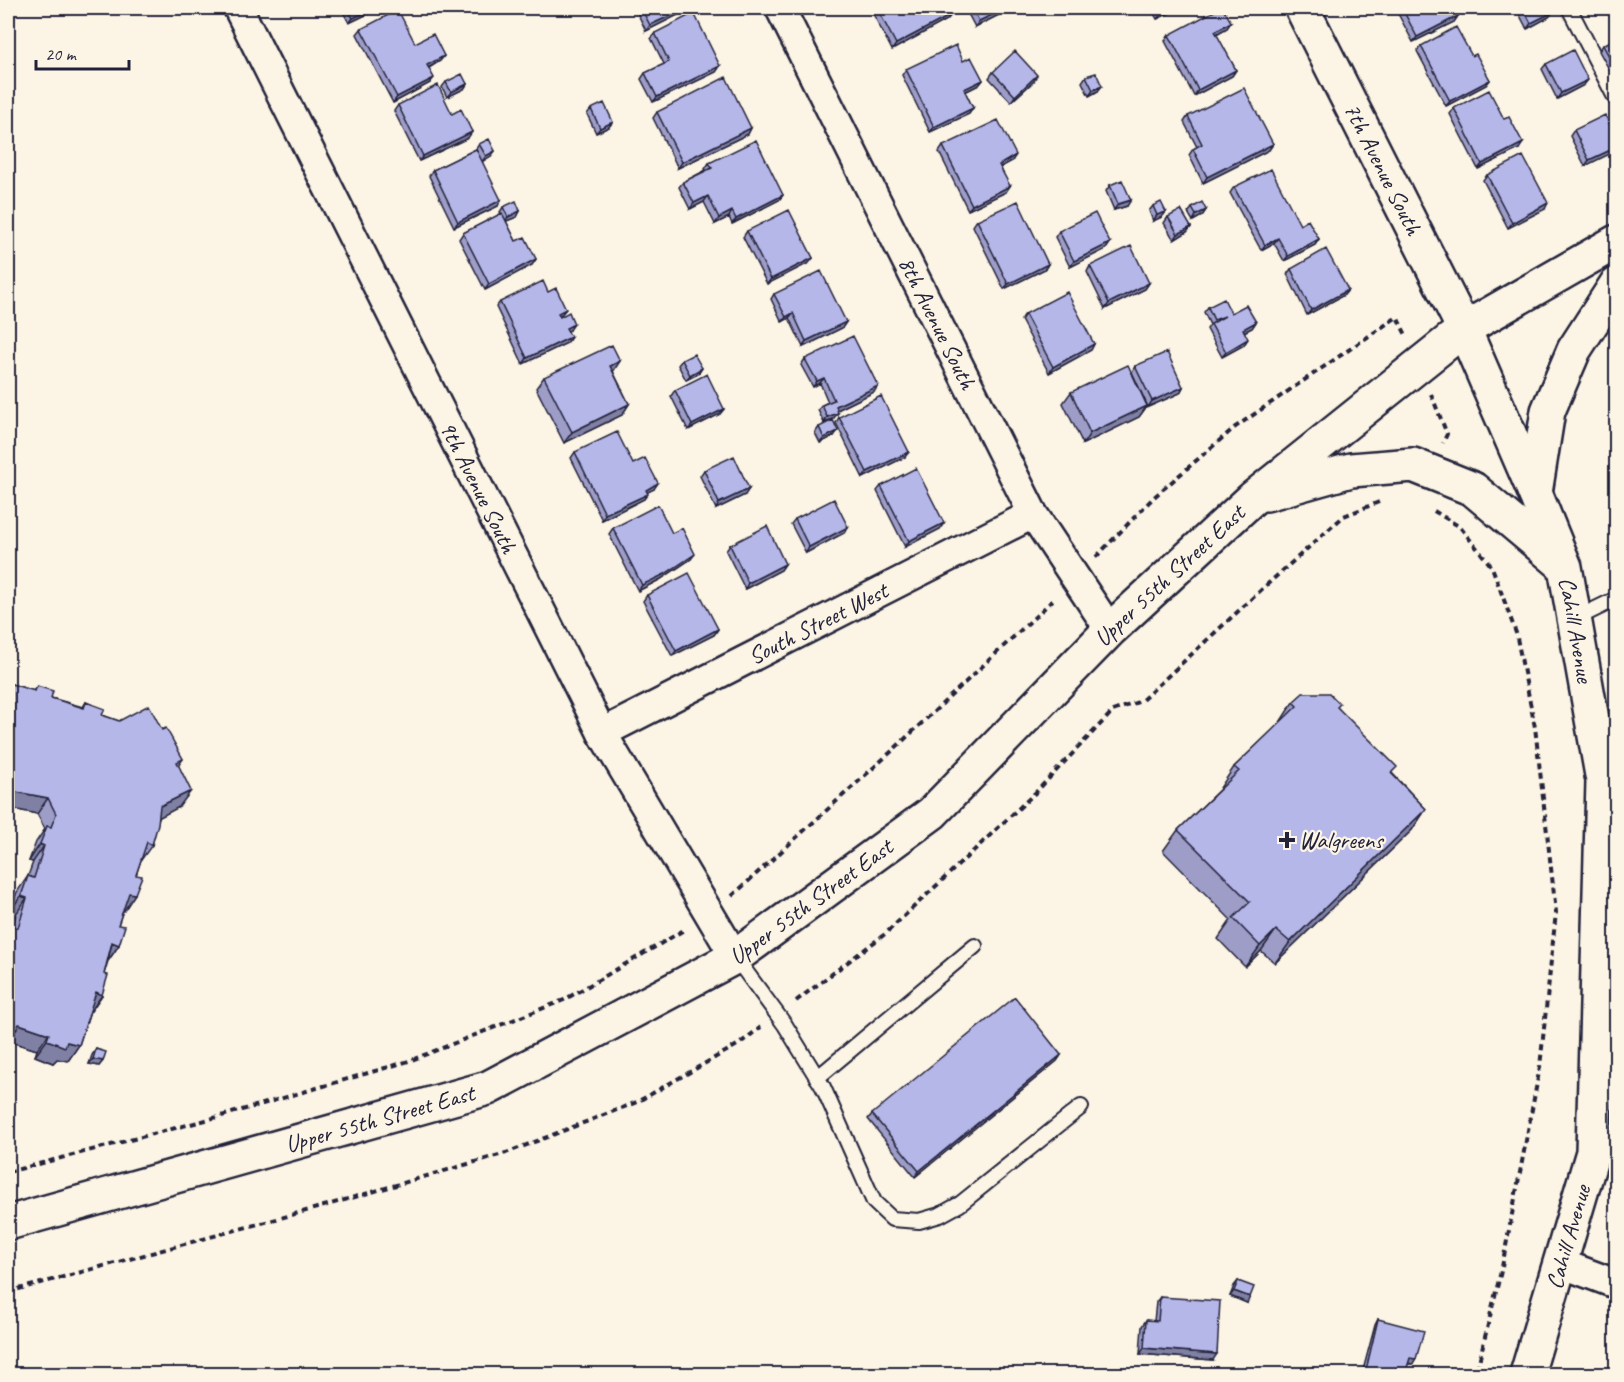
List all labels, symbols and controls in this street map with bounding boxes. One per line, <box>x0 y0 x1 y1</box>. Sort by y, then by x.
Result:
scale bar <box>36 33 129 71</box>
text: 20 m <box>45 43 78 65</box>
street label: 7th Avenue South <box>1337 98 1429 241</box>
street label: 8th Avenue South <box>892 252 984 395</box>
street label: 9th Avenue South <box>433 416 525 559</box>
street label: Upper 55th Street East <box>1087 497 1252 653</box>
street label: South Street West <box>743 575 894 671</box>
street label: Cahill Avenue <box>1552 575 1601 687</box>
place label: Walgreens <box>1299 825 1384 855</box>
street label: Upper 55th Street East <box>723 831 900 971</box>
marker: Walgreens <box>1280 833 1294 847</box>
street label: Upper 55th Street East <box>282 1077 479 1159</box>
street label: Cahill Avenue <box>1539 1180 1598 1292</box>

